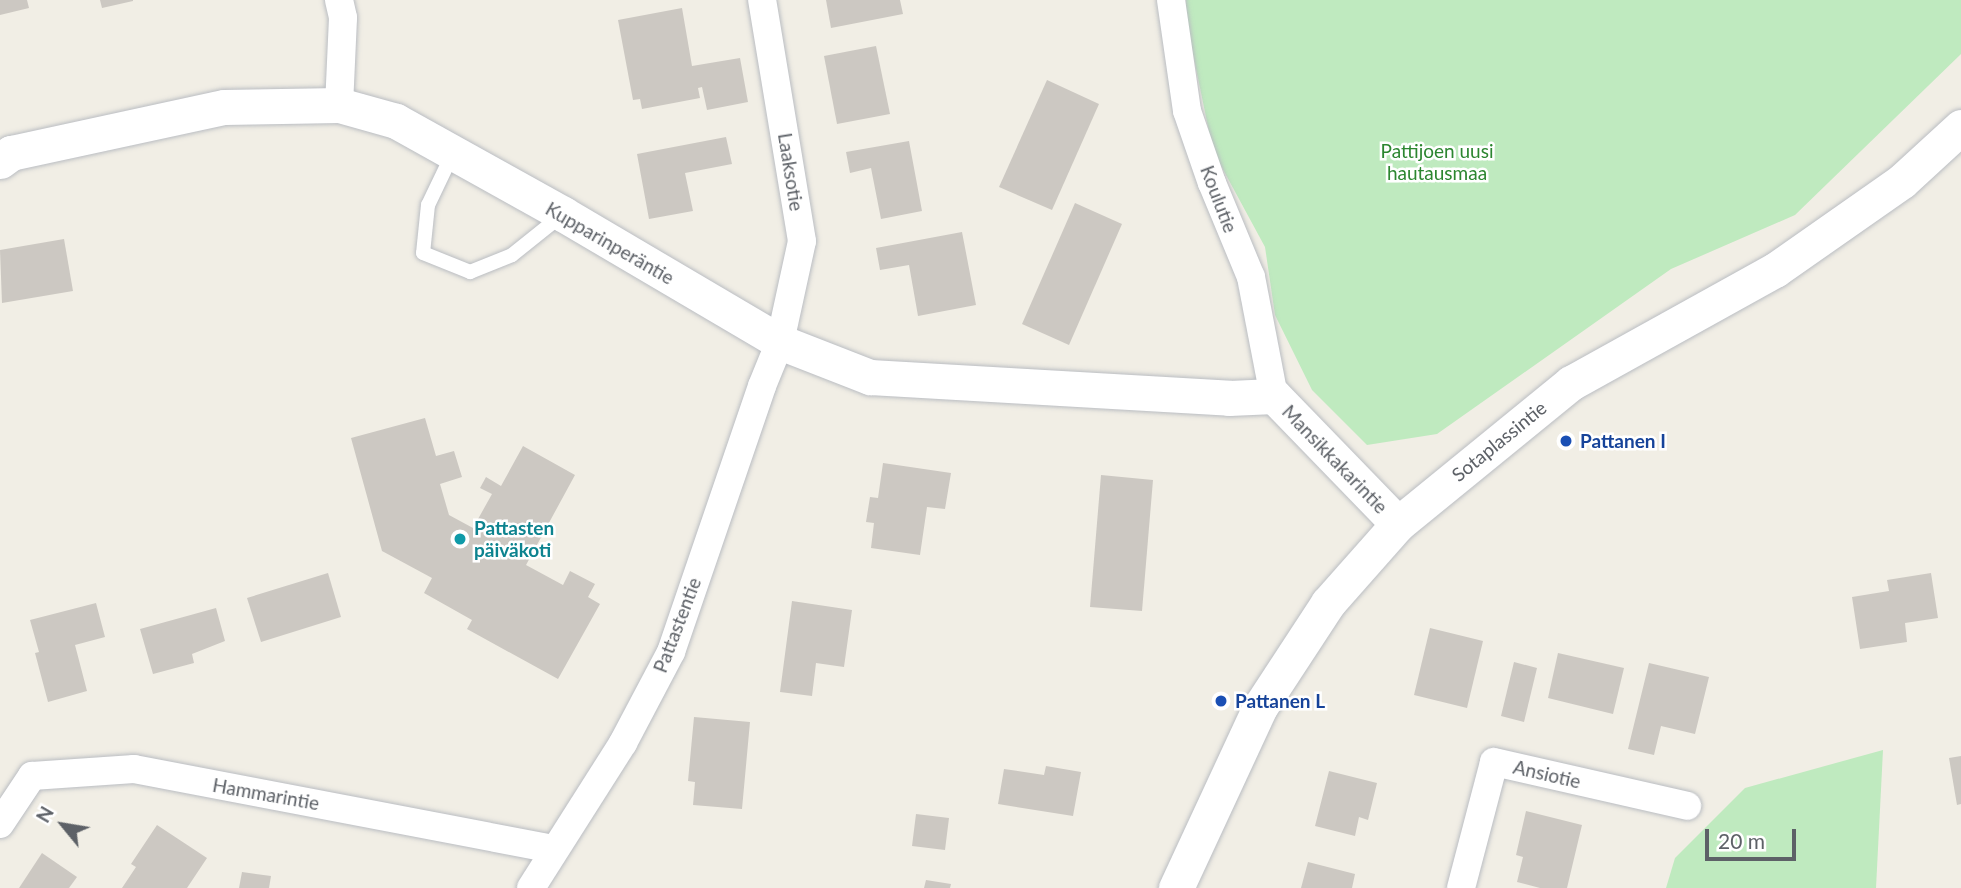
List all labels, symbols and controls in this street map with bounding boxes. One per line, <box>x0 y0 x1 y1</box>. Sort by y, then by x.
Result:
street label: Laaksotie <box>774 131 808 213</box>
park label: Pattijoen uusi hautausmaa <box>1381 140 1493 184</box>
street label: Koulutie <box>1196 162 1242 236</box>
street label: Kupparinperäntie <box>542 197 678 289</box>
street label: Sotaplassintie <box>1447 396 1551 486</box>
street label: Mansikkakarintie <box>1278 400 1392 518</box>
place label: Pattanen I <box>1580 430 1666 452</box>
marker: Pattanen I <box>1558 433 1574 449</box>
place label: Pattasten päiväkoti <box>474 517 554 561</box>
marker: Pattasten päiväkoti <box>452 531 468 547</box>
street label: Pattastentie <box>648 574 706 676</box>
place label: Pattanen L <box>1235 690 1325 712</box>
marker: Pattanen L <box>1213 693 1229 709</box>
street label: Ansiotie <box>1511 755 1583 793</box>
street label: Hammarintie <box>211 773 321 815</box>
north arrow <box>28 790 98 860</box>
text: N <box>31 802 58 826</box>
scale bar <box>1709 814 1800 858</box>
text: 20 m <box>1718 828 1765 853</box>

